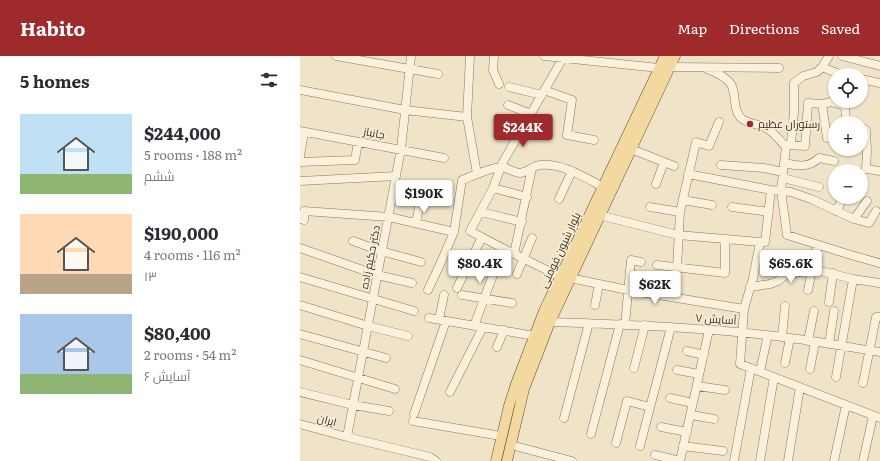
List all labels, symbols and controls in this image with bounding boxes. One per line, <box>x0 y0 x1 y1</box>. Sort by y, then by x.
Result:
text: Habito <box>20 14 85 42</box>
text: Map <box>677 18 707 38</box>
text: Directions <box>729 18 799 38</box>
text: Saved <box>821 18 860 38</box>
text: 5 homes <box>20 68 90 93</box>
map controls <box>828 68 868 204</box>
button: locate <box>828 68 868 108</box>
icon: filters <box>258 69 280 91</box>
pin: $244K <box>495 114 551 148</box>
place label: رستوران عظیم <box>758 115 820 132</box>
button: + <box>828 116 868 156</box>
text: $244K <box>503 117 543 136</box>
marker: رستوران عظیم <box>745 119 755 129</box>
text: $244,000 <box>144 120 221 145</box>
street label: جانباز <box>361 122 386 142</box>
icon: home <box>52 130 100 178</box>
text: 5 rooms · 188 m² <box>144 145 242 164</box>
button: − <box>828 164 868 204</box>
text: ششم <box>144 166 175 185</box>
pin: $190K <box>396 180 452 214</box>
text: $190K <box>405 183 443 202</box>
street label: بلوار شیون فومنی <box>535 209 584 290</box>
text: $190,000 <box>144 220 218 245</box>
street label: دکتر حکیم زاده <box>355 224 384 290</box>
icon: home <box>52 230 100 278</box>
text: 4 rooms · 116 m² <box>144 245 241 264</box>
pin: $80.4K <box>447 250 513 284</box>
pin: $65.6K <box>758 250 824 284</box>
text: $80.4K <box>457 253 503 272</box>
text: $65.6K <box>769 253 813 272</box>
text: ۱۳ <box>144 266 157 285</box>
pin: $62K <box>631 271 679 305</box>
text: $62K <box>639 274 671 293</box>
street label: آسایش ۷ <box>695 309 737 327</box>
text: $80,400 <box>144 320 211 345</box>
icon: home <box>52 330 100 378</box>
text: 2 rooms · 54 m² <box>144 345 236 364</box>
text: آسایش ۶ <box>144 366 191 385</box>
street label: ایران <box>316 409 339 429</box>

